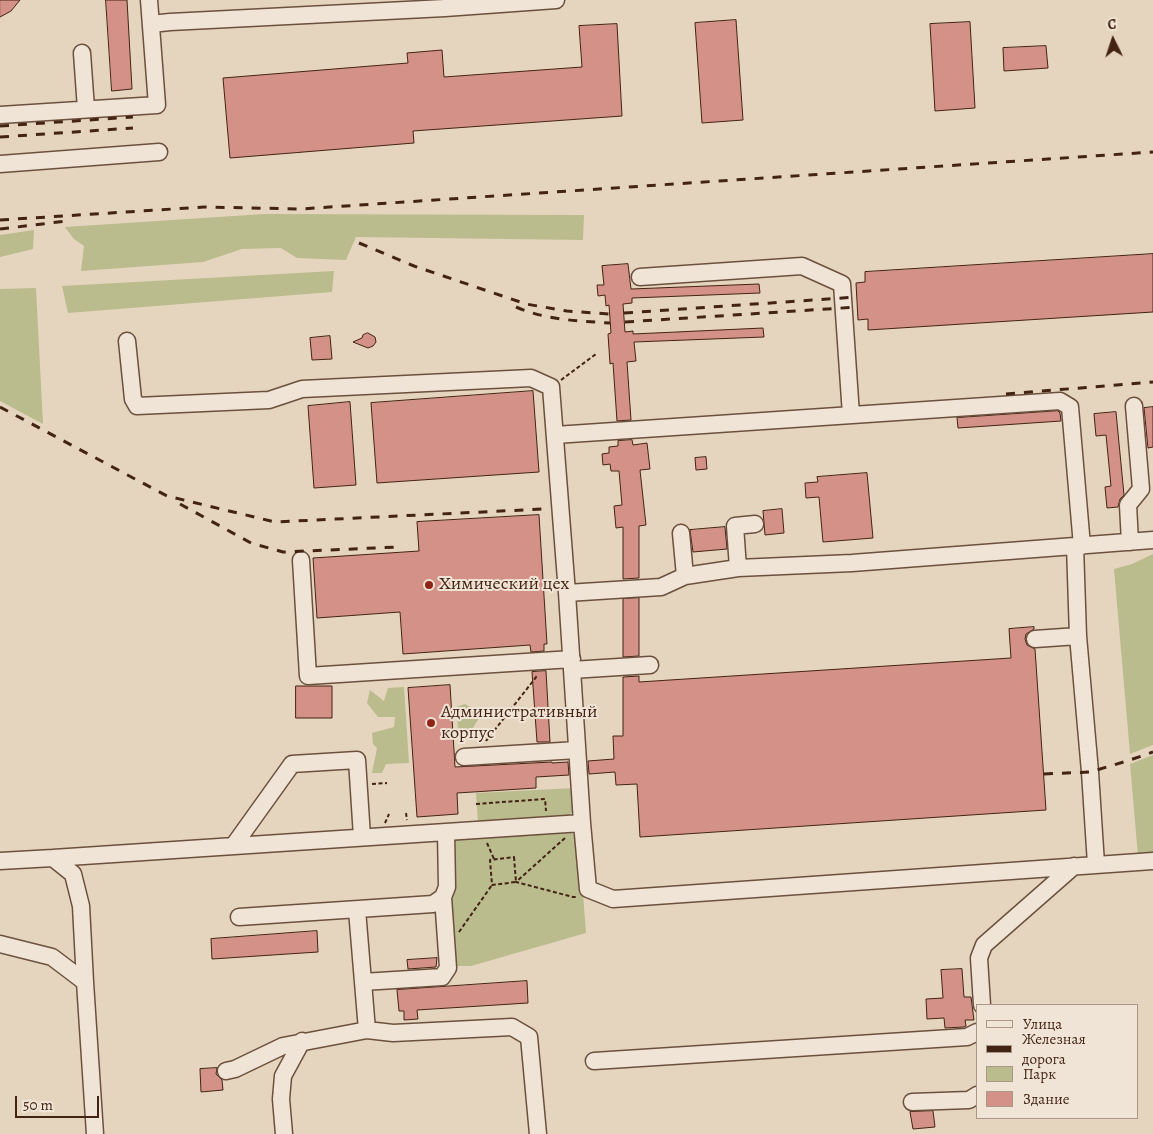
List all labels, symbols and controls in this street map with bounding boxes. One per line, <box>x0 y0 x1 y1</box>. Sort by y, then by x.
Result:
north arrow <box>1088 15 1138 65</box>
text: С <box>1107 15 1117 34</box>
place label: Химический цех <box>439 574 569 596</box>
marker: Химический цех <box>423 579 435 591</box>
place label: Административный корпус <box>441 702 598 744</box>
marker: Административный корпус <box>425 717 437 729</box>
legend <box>976 1004 1138 1119</box>
text: Улица <box>1023 1014 1062 1034</box>
text: Железная дорога <box>1022 1029 1086 1069</box>
text: Парк <box>1023 1064 1056 1084</box>
scale bar <box>18 1086 101 1118</box>
text: Здание <box>1023 1089 1070 1109</box>
text: 50 m <box>23 1095 53 1115</box>

